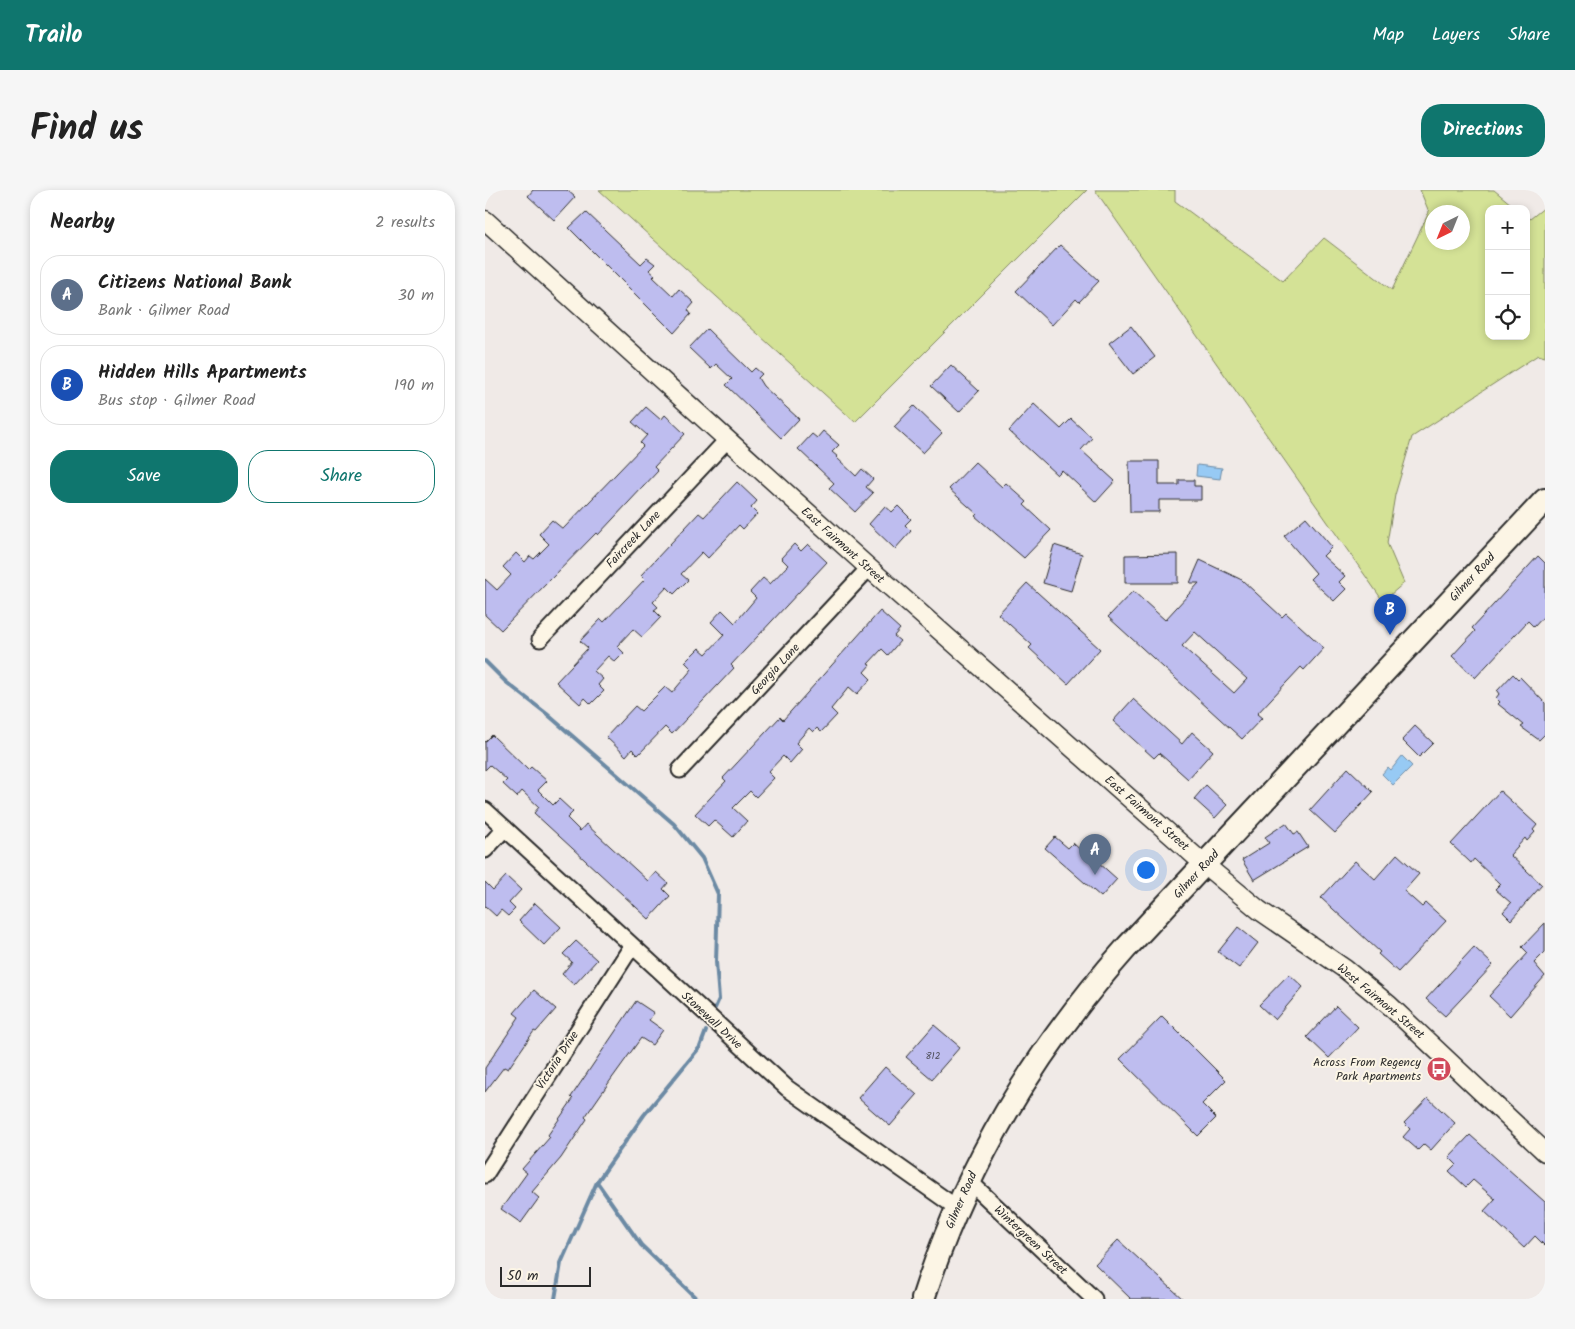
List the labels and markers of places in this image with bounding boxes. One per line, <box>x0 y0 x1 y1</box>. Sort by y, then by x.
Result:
pin: B <box>1374 594 1406 635</box>
pin: A <box>1079 834 1111 875</box>
place label: Across From Regency Park Apartments <box>1313 1053 1421 1086</box>
bus stop icon: Across From Regency Park Apartments <box>1426 1056 1452 1082</box>

